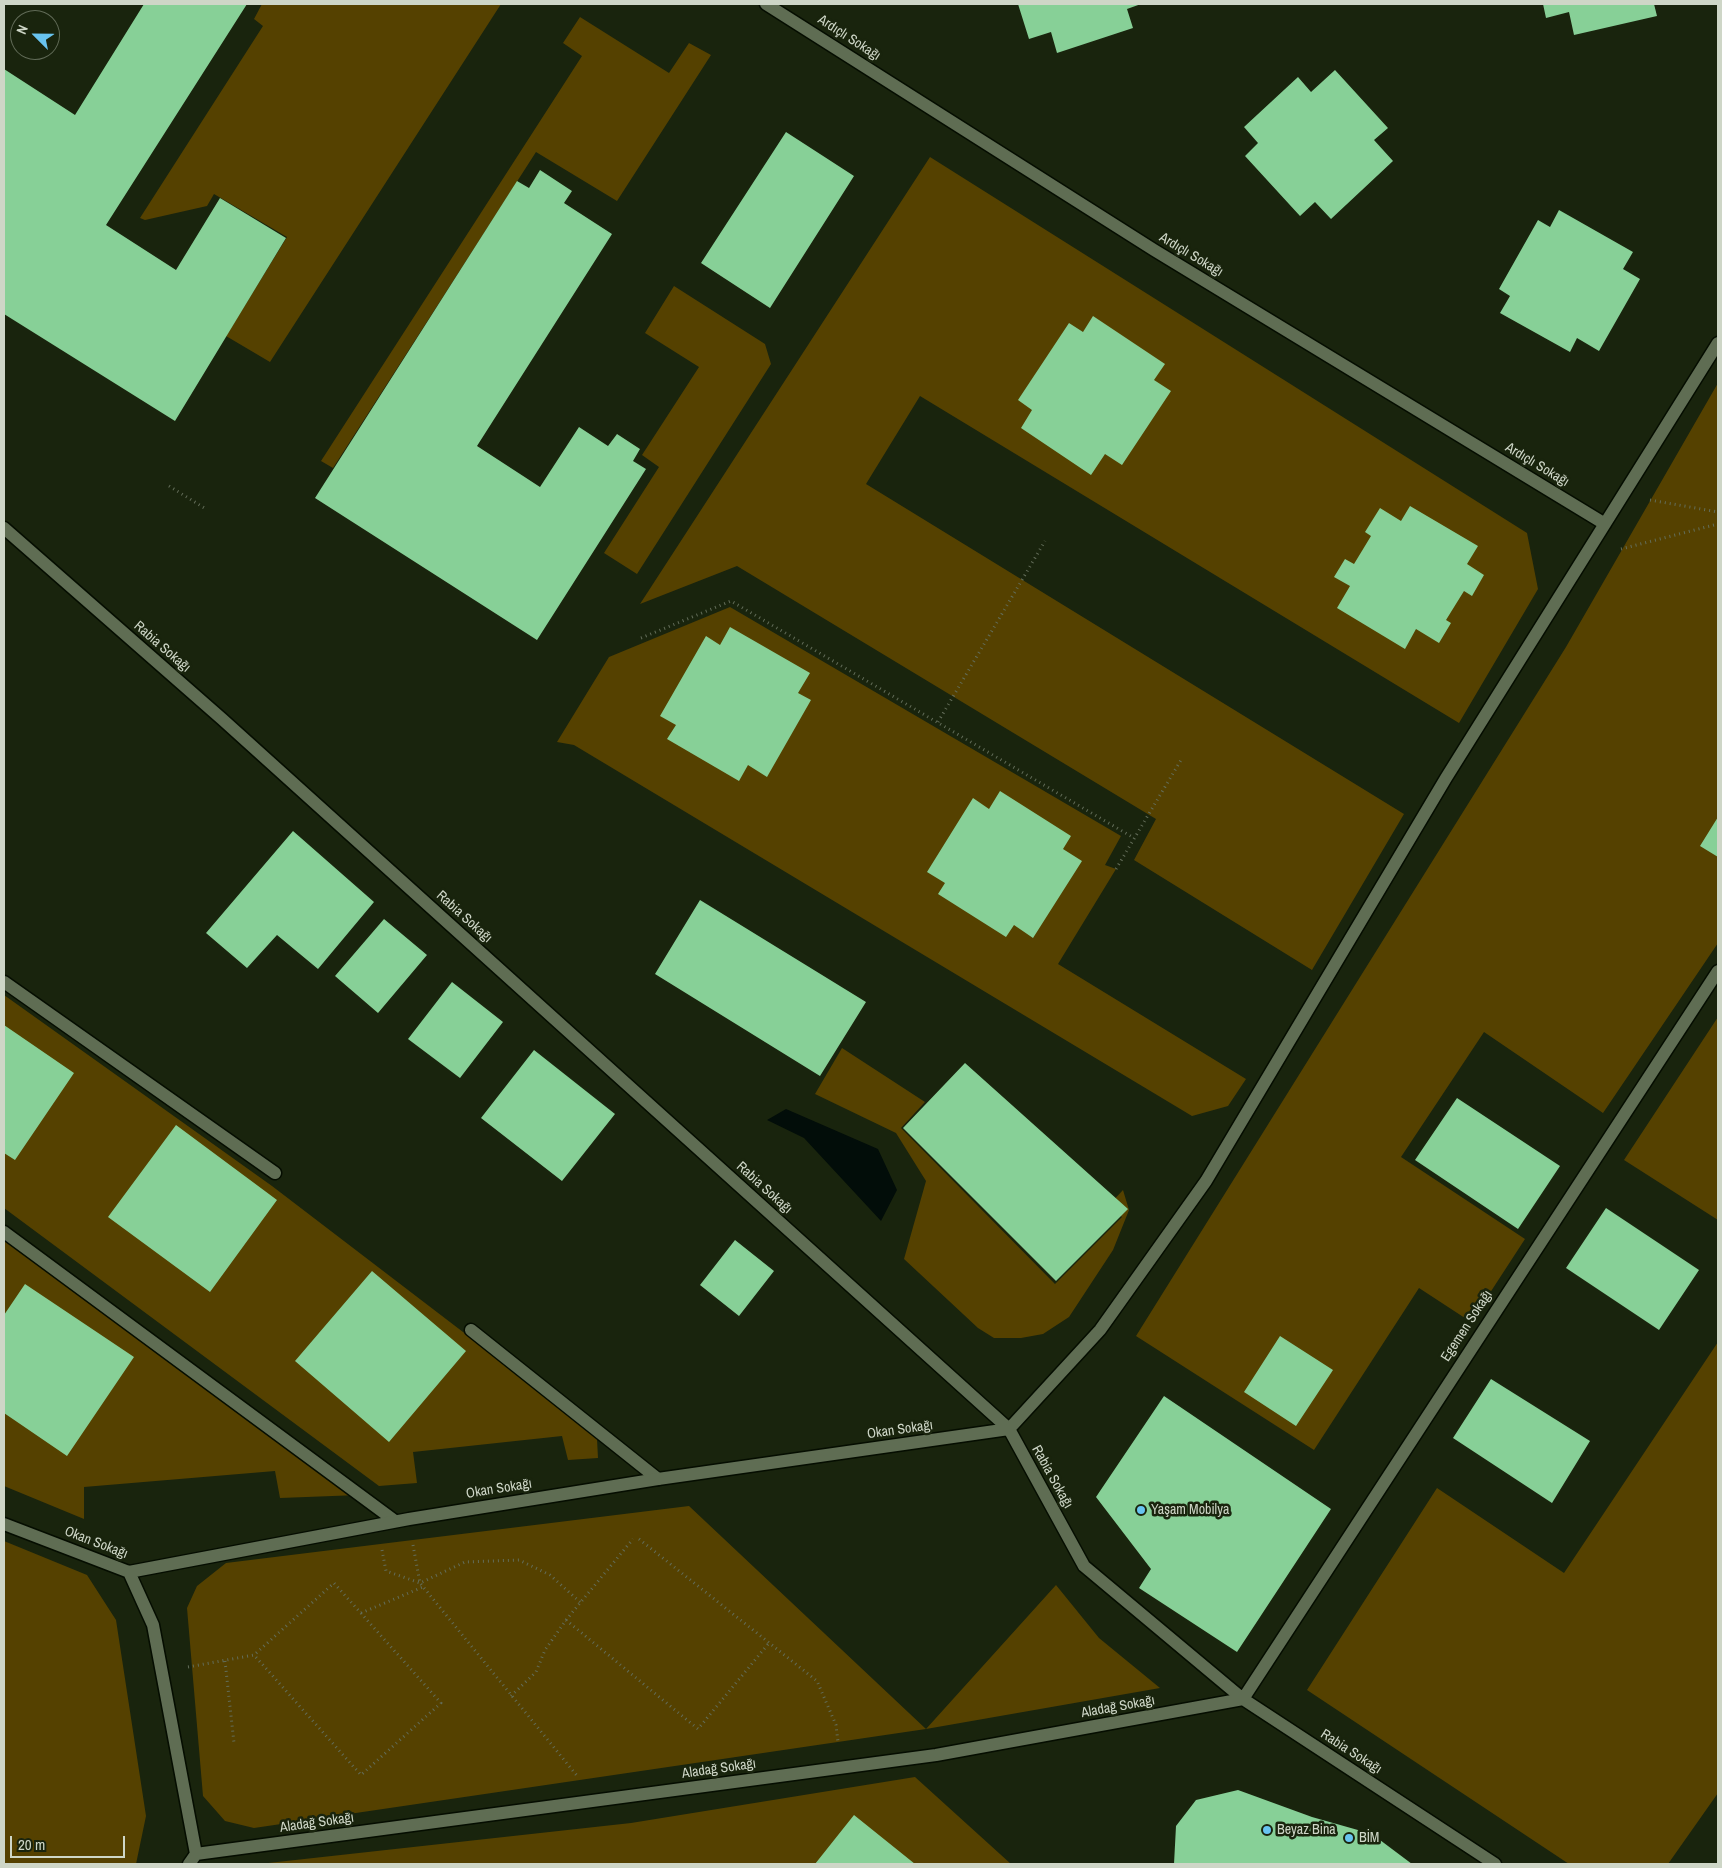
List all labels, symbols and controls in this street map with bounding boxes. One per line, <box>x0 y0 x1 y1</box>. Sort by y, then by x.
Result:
north arrow <box>10 10 60 60</box>
street label: Ardıçlı Sokağı <box>814 11 884 65</box>
text: N <box>12 22 32 37</box>
street label: Ardıçlı Sokağı <box>1156 229 1226 281</box>
street label: Ardıçlı Sokağı <box>1502 439 1572 491</box>
street label: Rabia Sokağı <box>130 618 194 676</box>
street label: Rabia Sokağı <box>433 887 495 947</box>
street label: Rabia Sokağı <box>733 1158 795 1218</box>
street label: Egemen Sokağı <box>1438 1287 1496 1365</box>
street label: Okan Sokağı <box>866 1417 934 1443</box>
street label: Rabia Sokağı <box>1028 1443 1076 1511</box>
street label: Okan Sokağı <box>465 1476 533 1502</box>
place label: Yaşam Mobilya <box>1151 1502 1229 1518</box>
marker: Yaşam Mobilya <box>1135 1504 1147 1516</box>
street label: Okan Sokağı <box>62 1523 130 1563</box>
street label: Aladağ Sokağı <box>1080 1692 1156 1722</box>
street label: Rabia Sokağı <box>1317 1726 1385 1778</box>
street label: Aladağ Sokağı <box>681 1755 757 1783</box>
street label: Aladağ Sokağı <box>279 1809 355 1837</box>
place label: Beyaz Bina <box>1277 1822 1336 1838</box>
marker: Beyaz Bina <box>1261 1824 1273 1836</box>
scale bar <box>12 1826 128 1858</box>
place label: BİM <box>1359 1830 1379 1846</box>
marker: BİM <box>1343 1832 1355 1844</box>
text: 20 m <box>18 1834 45 1855</box>

